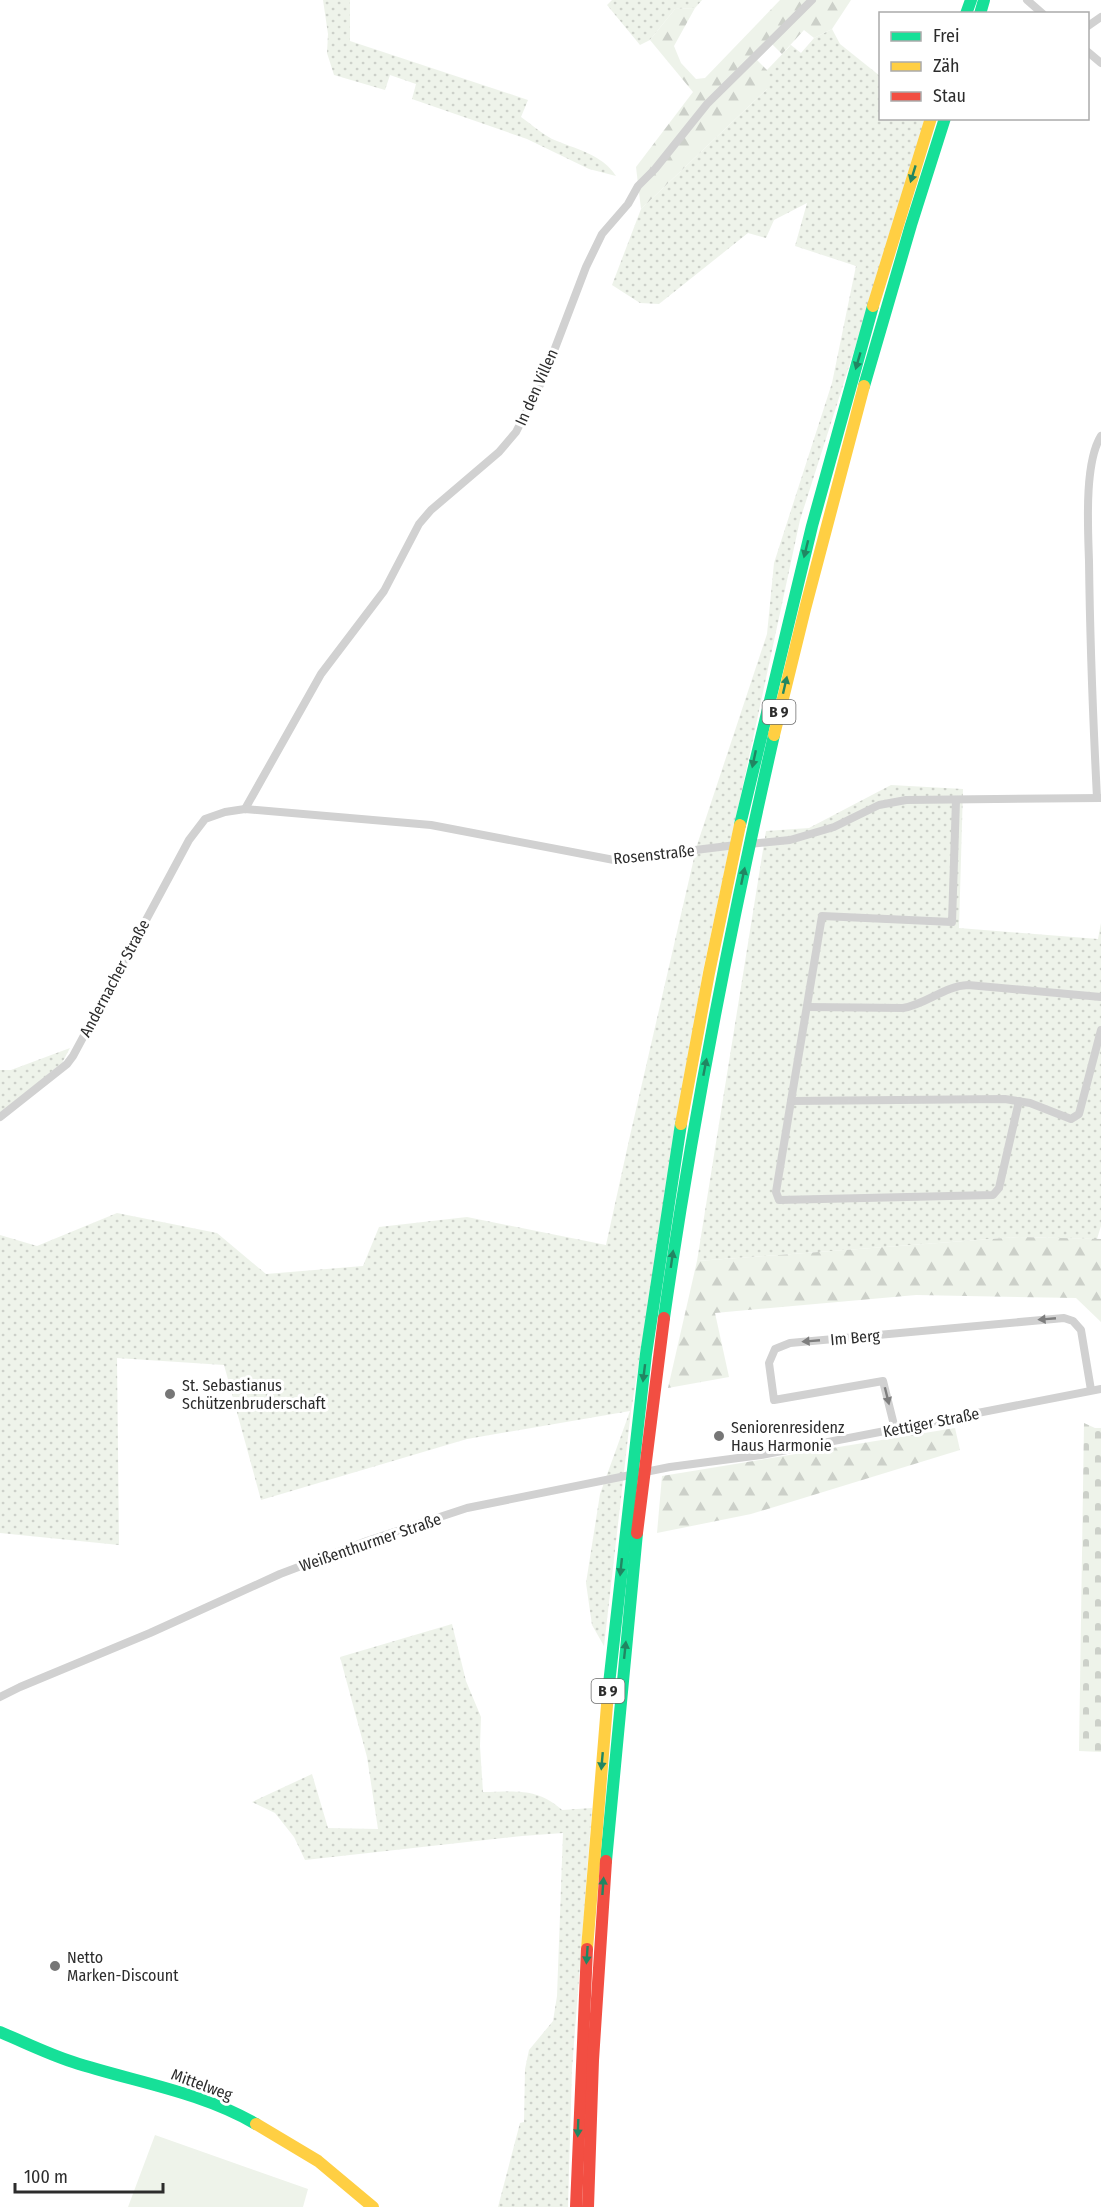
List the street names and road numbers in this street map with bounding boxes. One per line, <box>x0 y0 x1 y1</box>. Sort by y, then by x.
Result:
street label: In den Villen <box>511 346 562 428</box>
road number: B 9 <box>762 700 796 724</box>
street label: Rosenstraße <box>613 841 696 868</box>
street label: Andernacher Straße <box>75 916 153 1040</box>
street label: Im Berg <box>829 1326 881 1349</box>
street label: Kettiger Straße <box>881 1404 981 1441</box>
street label: Weißenthurmer Straße <box>297 1509 443 1576</box>
road number: B 9 <box>592 1679 624 1703</box>
street label: Mittelweg <box>169 2065 235 2104</box>

